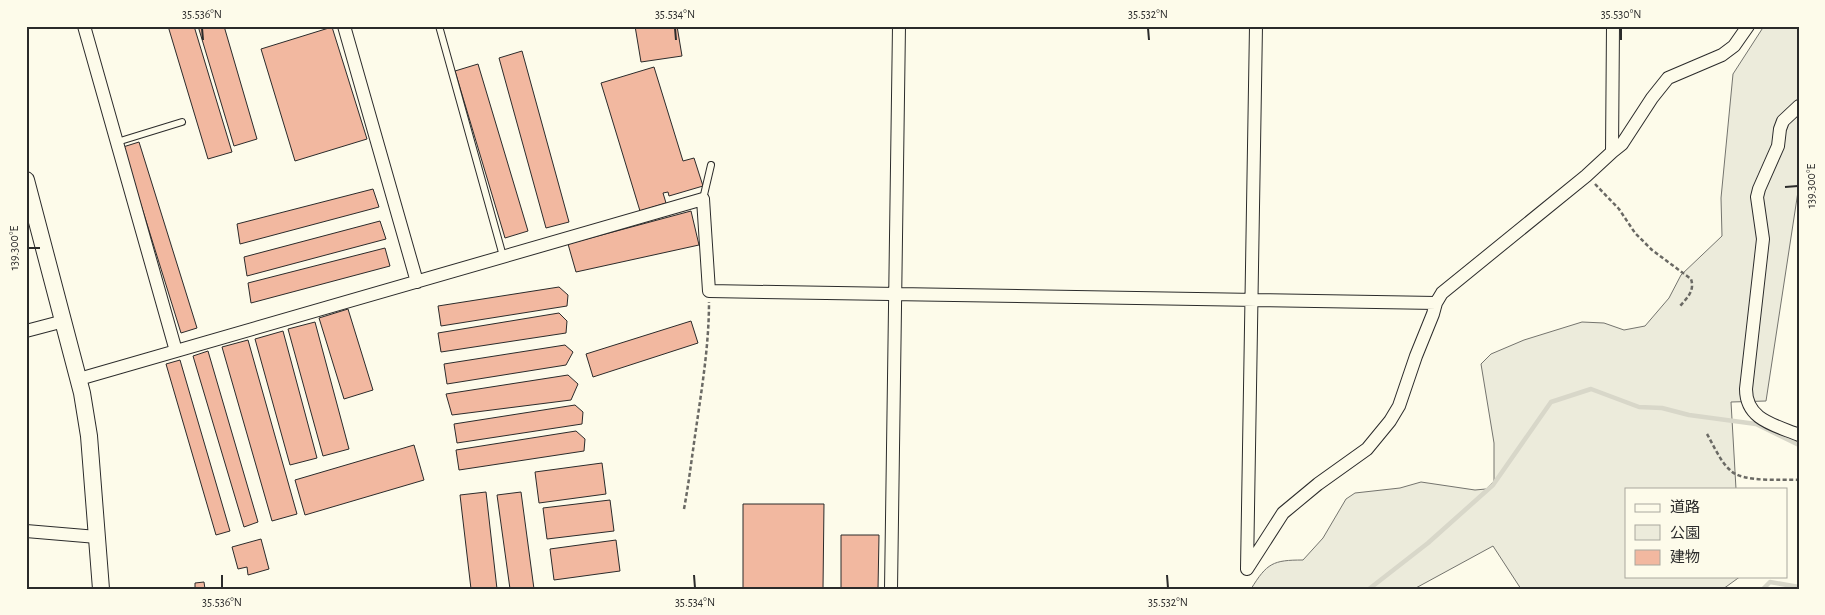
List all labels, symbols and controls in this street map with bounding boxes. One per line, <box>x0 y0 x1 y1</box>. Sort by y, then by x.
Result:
text: 35.536°N <box>182 8 222 20</box>
text: 35.534°N <box>655 8 695 20</box>
text: 35.532°N <box>1128 8 1168 20</box>
text: 35.530°N <box>1601 8 1641 20</box>
text: 139.300°E <box>1805 164 1817 208</box>
text: 139.300°E <box>8 226 20 270</box>
legend <box>1625 488 1788 578</box>
text: 道路 <box>1670 499 1700 515</box>
text: 公園 <box>1670 525 1700 541</box>
text: 建物 <box>1670 549 1700 565</box>
text: 35.536°N <box>202 596 242 608</box>
text: 35.534°N <box>675 596 715 608</box>
text: 35.532°N <box>1148 596 1188 608</box>

